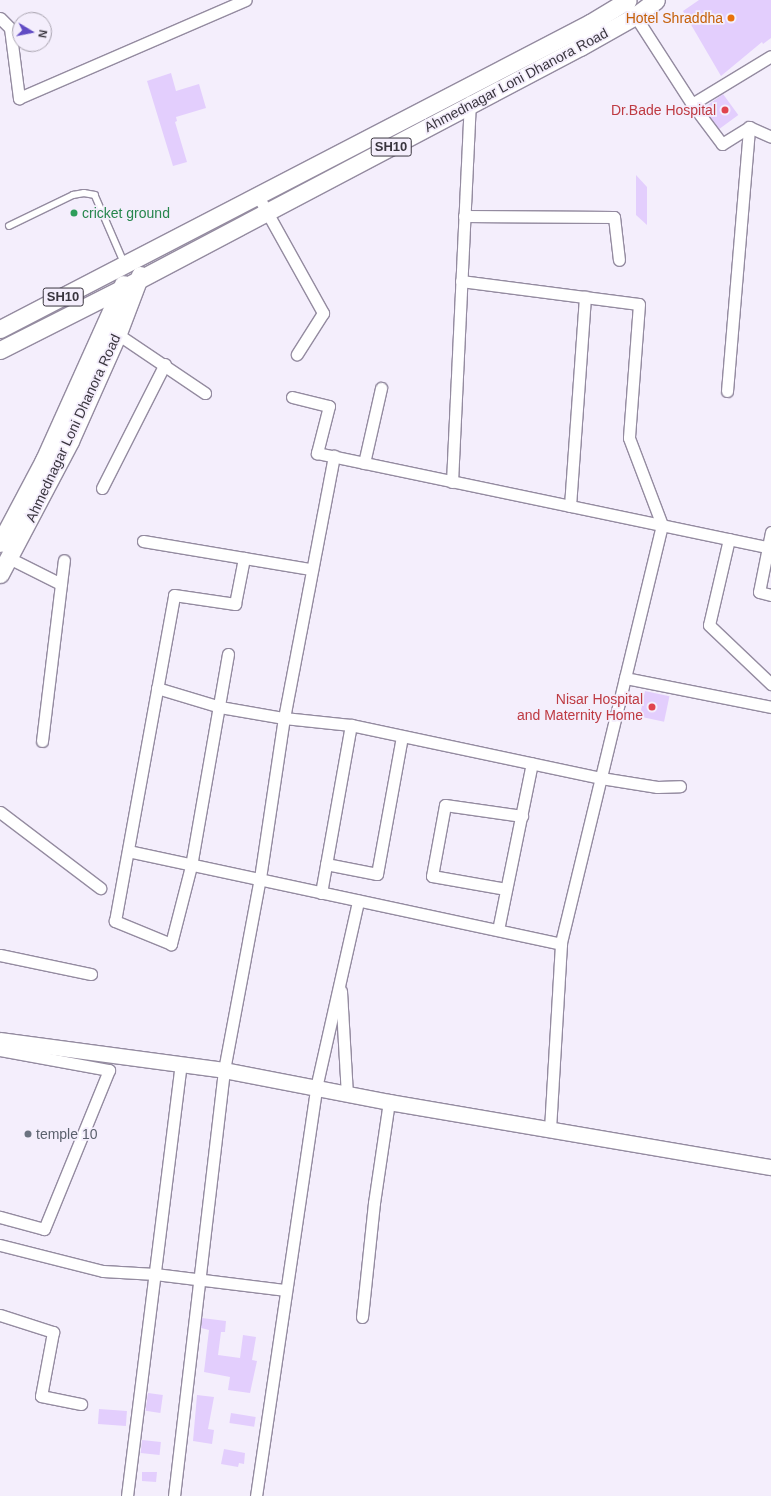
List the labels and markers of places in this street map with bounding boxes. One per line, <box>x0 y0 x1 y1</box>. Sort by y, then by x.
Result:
place label: Hotel Shraddha <box>626 10 723 26</box>
marker: Hotel Shraddha <box>726 13 736 23</box>
place label: Dr.Bade Hospital <box>611 102 716 118</box>
marker: Dr.Bade Hospital <box>719 104 731 116</box>
place label: cricket ground <box>82 205 170 221</box>
marker: cricket ground <box>69 208 79 218</box>
place label: Nisar Hospital and Maternity Home <box>517 691 643 724</box>
marker: Nisar Hospital and Maternity Home <box>646 701 658 713</box>
place label: temple 10 <box>36 1126 97 1142</box>
marker: temple 10 <box>23 1129 33 1139</box>

